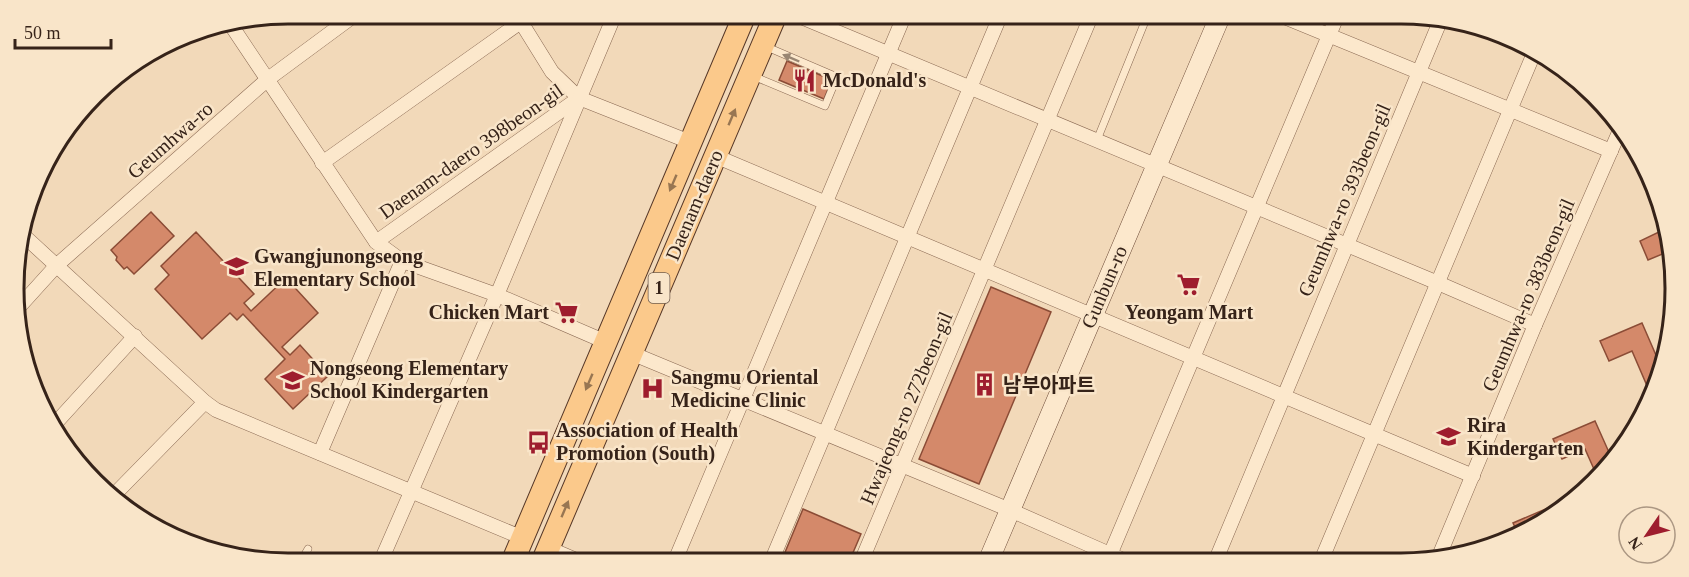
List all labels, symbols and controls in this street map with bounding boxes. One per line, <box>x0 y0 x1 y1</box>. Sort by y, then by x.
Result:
scale bar <box>15 12 111 50</box>
text: 50 m <box>24 23 61 43</box>
one-way arrow <box>782 53 799 62</box>
restaurant icon: McDonald's <box>792 67 818 93</box>
place label: McDonald's <box>823 69 927 91</box>
street label: Daenam-daero 398beon-gil <box>375 79 568 224</box>
street label: Geumhwa-ro <box>123 97 217 183</box>
street label: Geumhwa-ro 393beon-gil <box>1293 100 1396 300</box>
one-way arrow <box>727 108 737 126</box>
street label: Daenam-daero <box>661 147 727 263</box>
one-way arrow <box>668 175 678 193</box>
street label: Geumhwa-ro 383beon-gil <box>1477 195 1580 395</box>
street label: Gunbun-ro <box>1077 242 1131 332</box>
place label: Gwangjunongseong Elementary School <box>254 245 423 291</box>
school or university icon: Gwangjunongseong Elementary School <box>223 254 249 280</box>
supermarket icon: Yeongam Mart <box>1176 271 1202 297</box>
road number: 1 <box>648 273 670 303</box>
supermarket icon: Chicken Mart <box>554 299 580 325</box>
place label: Chicken Mart <box>428 301 549 323</box>
place label: Yeongam Mart <box>1125 301 1253 324</box>
street label: Hwajeong-ro 272beon-gil <box>855 308 958 508</box>
place label: Nongseong Elementary School Kindergarten <box>310 357 508 403</box>
place label: Sangmu Oriental Medicine Clinic <box>671 366 819 411</box>
school or university icon: Nongseong Elementary School Kindergarten <box>279 367 305 393</box>
building icon: 남부아파트 <box>972 372 998 398</box>
one-way arrow <box>584 373 593 391</box>
place label: 남부아파트 <box>1003 374 1095 396</box>
hospital icon: Sangmu Oriental Medicine Clinic <box>640 375 666 401</box>
place label: Rira Kindergarten <box>1467 414 1584 460</box>
place label: Association of Health Promotion (South) <box>556 419 738 465</box>
school or university icon: Rira Kindergarten <box>1436 424 1462 450</box>
bus stop icon: Association of Health Promotion (South) <box>525 429 551 455</box>
one-way arrow <box>560 501 569 518</box>
north arrow <box>1617 505 1677 565</box>
text: N <box>1625 533 1645 553</box>

